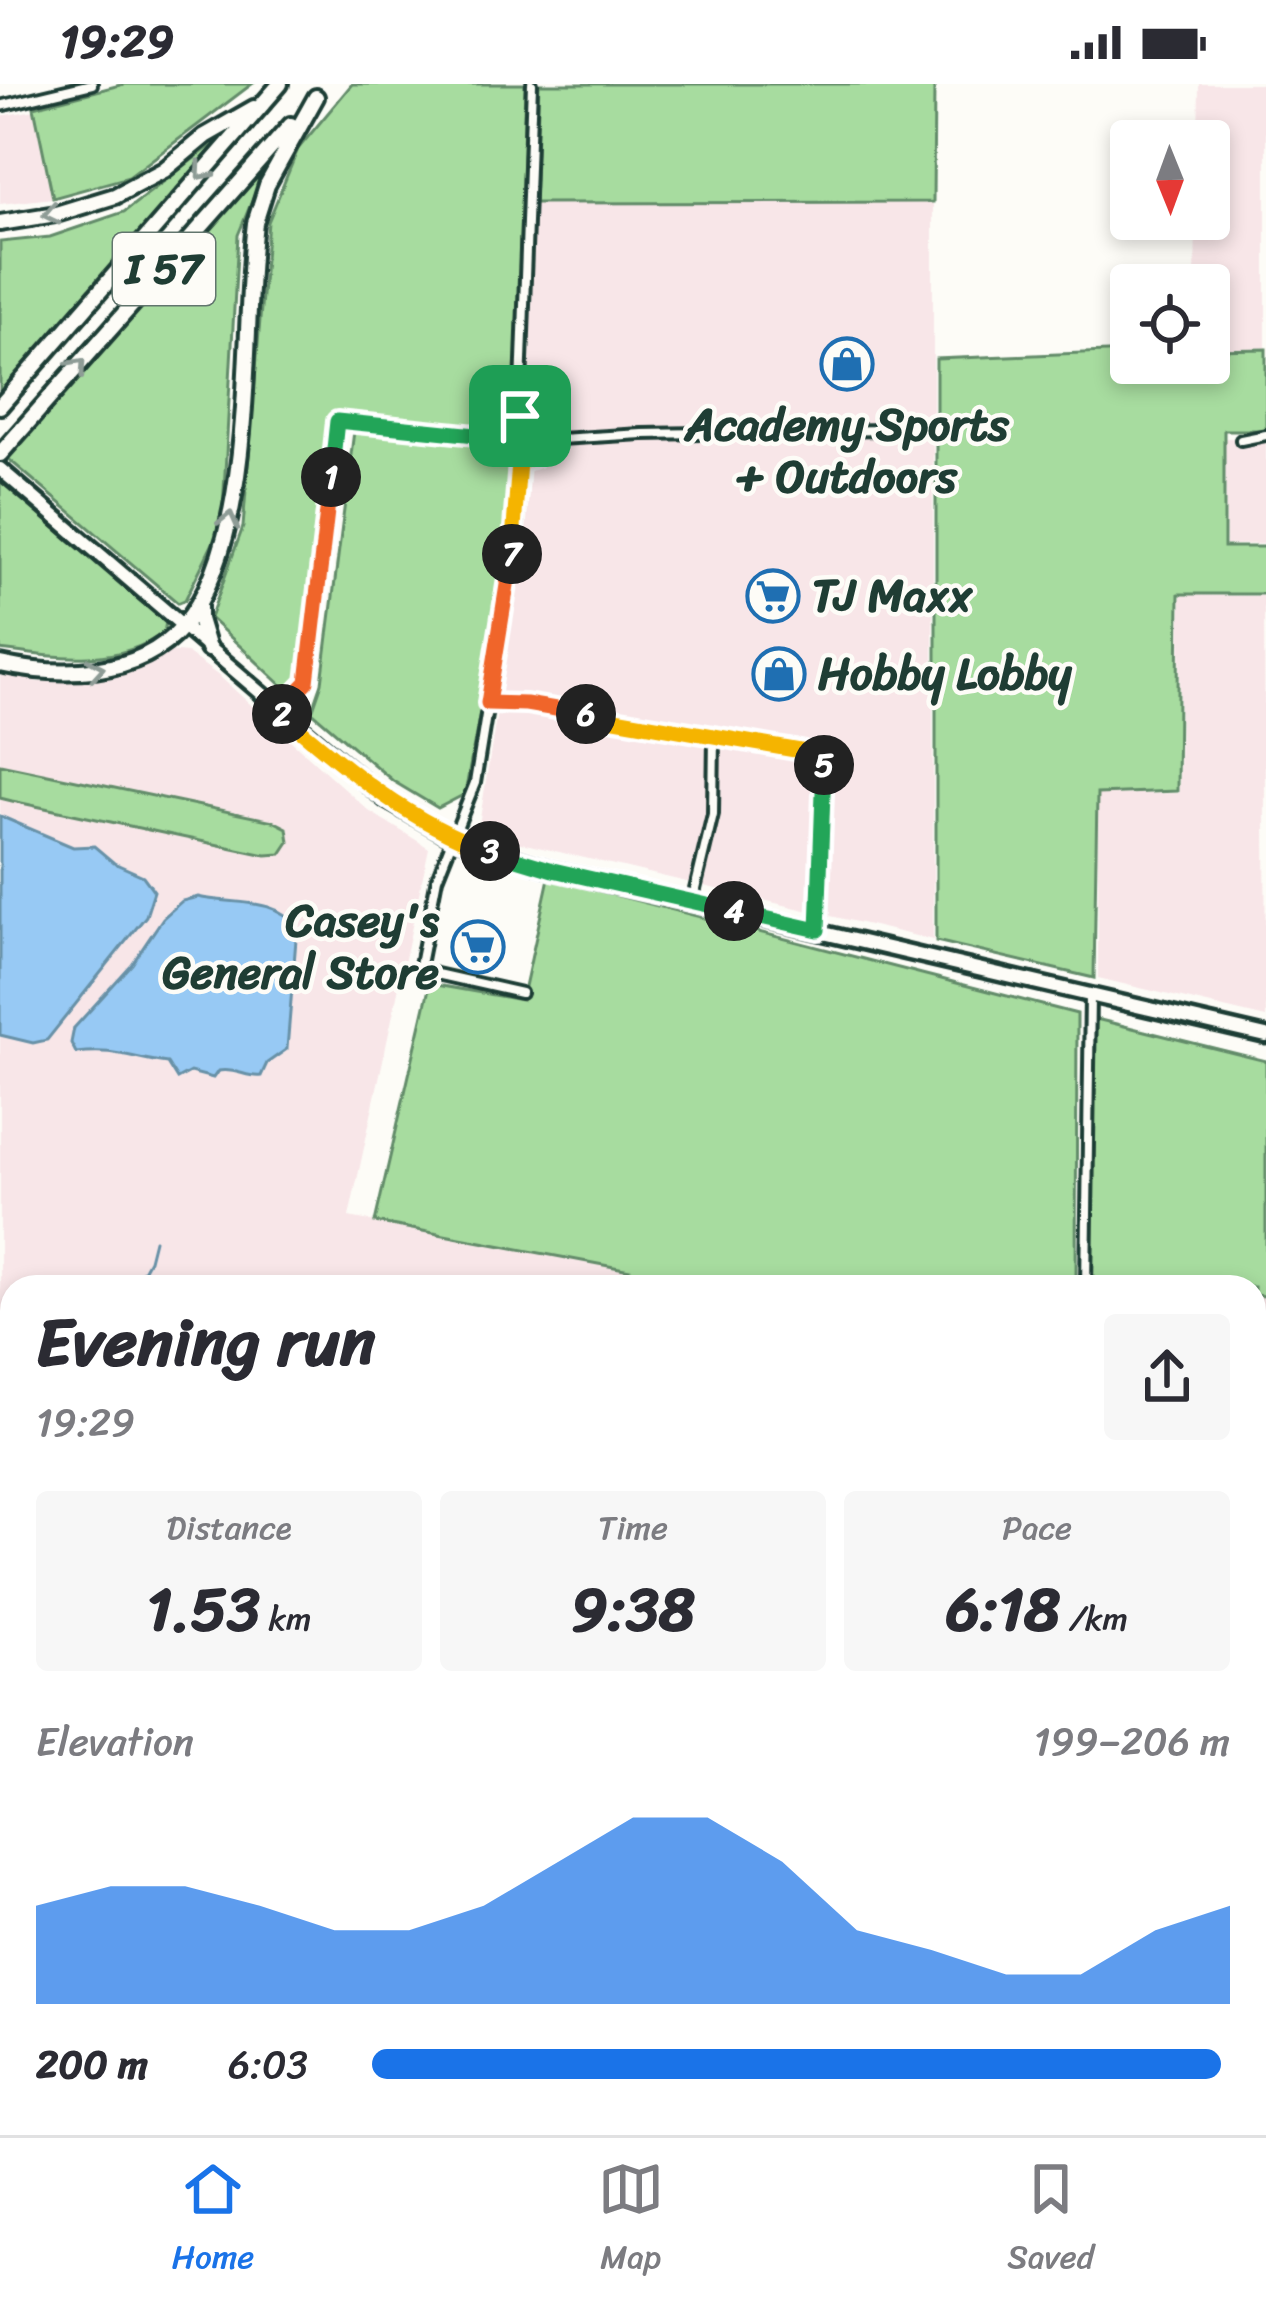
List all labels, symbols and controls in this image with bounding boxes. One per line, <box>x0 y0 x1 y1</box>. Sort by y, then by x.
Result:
text: 19:29 <box>60 2 174 82</box>
north arrow <box>1110 120 1230 240</box>
map controls <box>1110 120 1230 384</box>
one-way arrow <box>196 158 218 180</box>
one-way arrow <box>41 201 61 226</box>
road number: I 57 <box>113 233 215 305</box>
button: locate <box>1110 264 1230 384</box>
shop icon: Academy Sports + Outdoors <box>819 336 875 392</box>
one-way arrow <box>63 358 85 380</box>
pin <box>469 365 571 467</box>
icon: arrive <box>487 383 553 449</box>
place label: Academy Sports + Outdoors <box>683 385 1010 517</box>
pin: 1 <box>301 447 361 507</box>
text: 1 <box>324 448 338 506</box>
one-way arrow <box>215 511 240 531</box>
pin: 7 <box>482 524 542 584</box>
text: 7 <box>503 525 521 583</box>
place label: TJ Maxx <box>812 556 973 636</box>
supermarket icon: TJ Maxx <box>745 568 801 624</box>
place label: Hobby Lobby <box>818 634 1073 714</box>
shop icon: Hobby Lobby <box>751 646 807 702</box>
one-way arrow <box>86 657 106 682</box>
pin: 2 <box>252 684 312 744</box>
pin: 6 <box>556 684 616 744</box>
text: 2 <box>272 685 292 743</box>
text: 6 <box>577 685 595 743</box>
pin: 5 <box>794 735 854 795</box>
text: 5 <box>814 736 834 794</box>
pin: 3 <box>460 821 520 881</box>
text: 3 <box>481 822 499 880</box>
place label: Casey's General Store <box>163 881 440 1013</box>
pin: 4 <box>704 881 764 941</box>
text: 4 <box>724 882 744 940</box>
supermarket icon: Casey's General Store <box>450 919 506 975</box>
text: Evening run <box>36 1284 376 1401</box>
button: share <box>1104 1314 1230 1440</box>
text: 19:29 <box>36 1388 135 1457</box>
text: Distance <box>166 1499 292 1557</box>
text: Time <box>598 1499 668 1557</box>
text: Pace <box>1002 1499 1072 1557</box>
text: 1.53 <box>147 1557 260 1663</box>
text: 9:38 <box>571 1557 695 1663</box>
text: 6:18 <box>946 1557 1060 1663</box>
text: km <box>260 1590 311 1648</box>
text: /km <box>1060 1590 1128 1648</box>
text: Elevation <box>36 1707 194 1776</box>
text: 199–206 m <box>1034 1707 1230 1776</box>
text: 200 m <box>36 2030 148 2099</box>
text: 6:03 <box>228 2030 308 2099</box>
tab: Home <box>172 2156 254 2286</box>
tab: Map <box>598 2156 664 2286</box>
tab: Saved <box>1007 2156 1094 2286</box>

